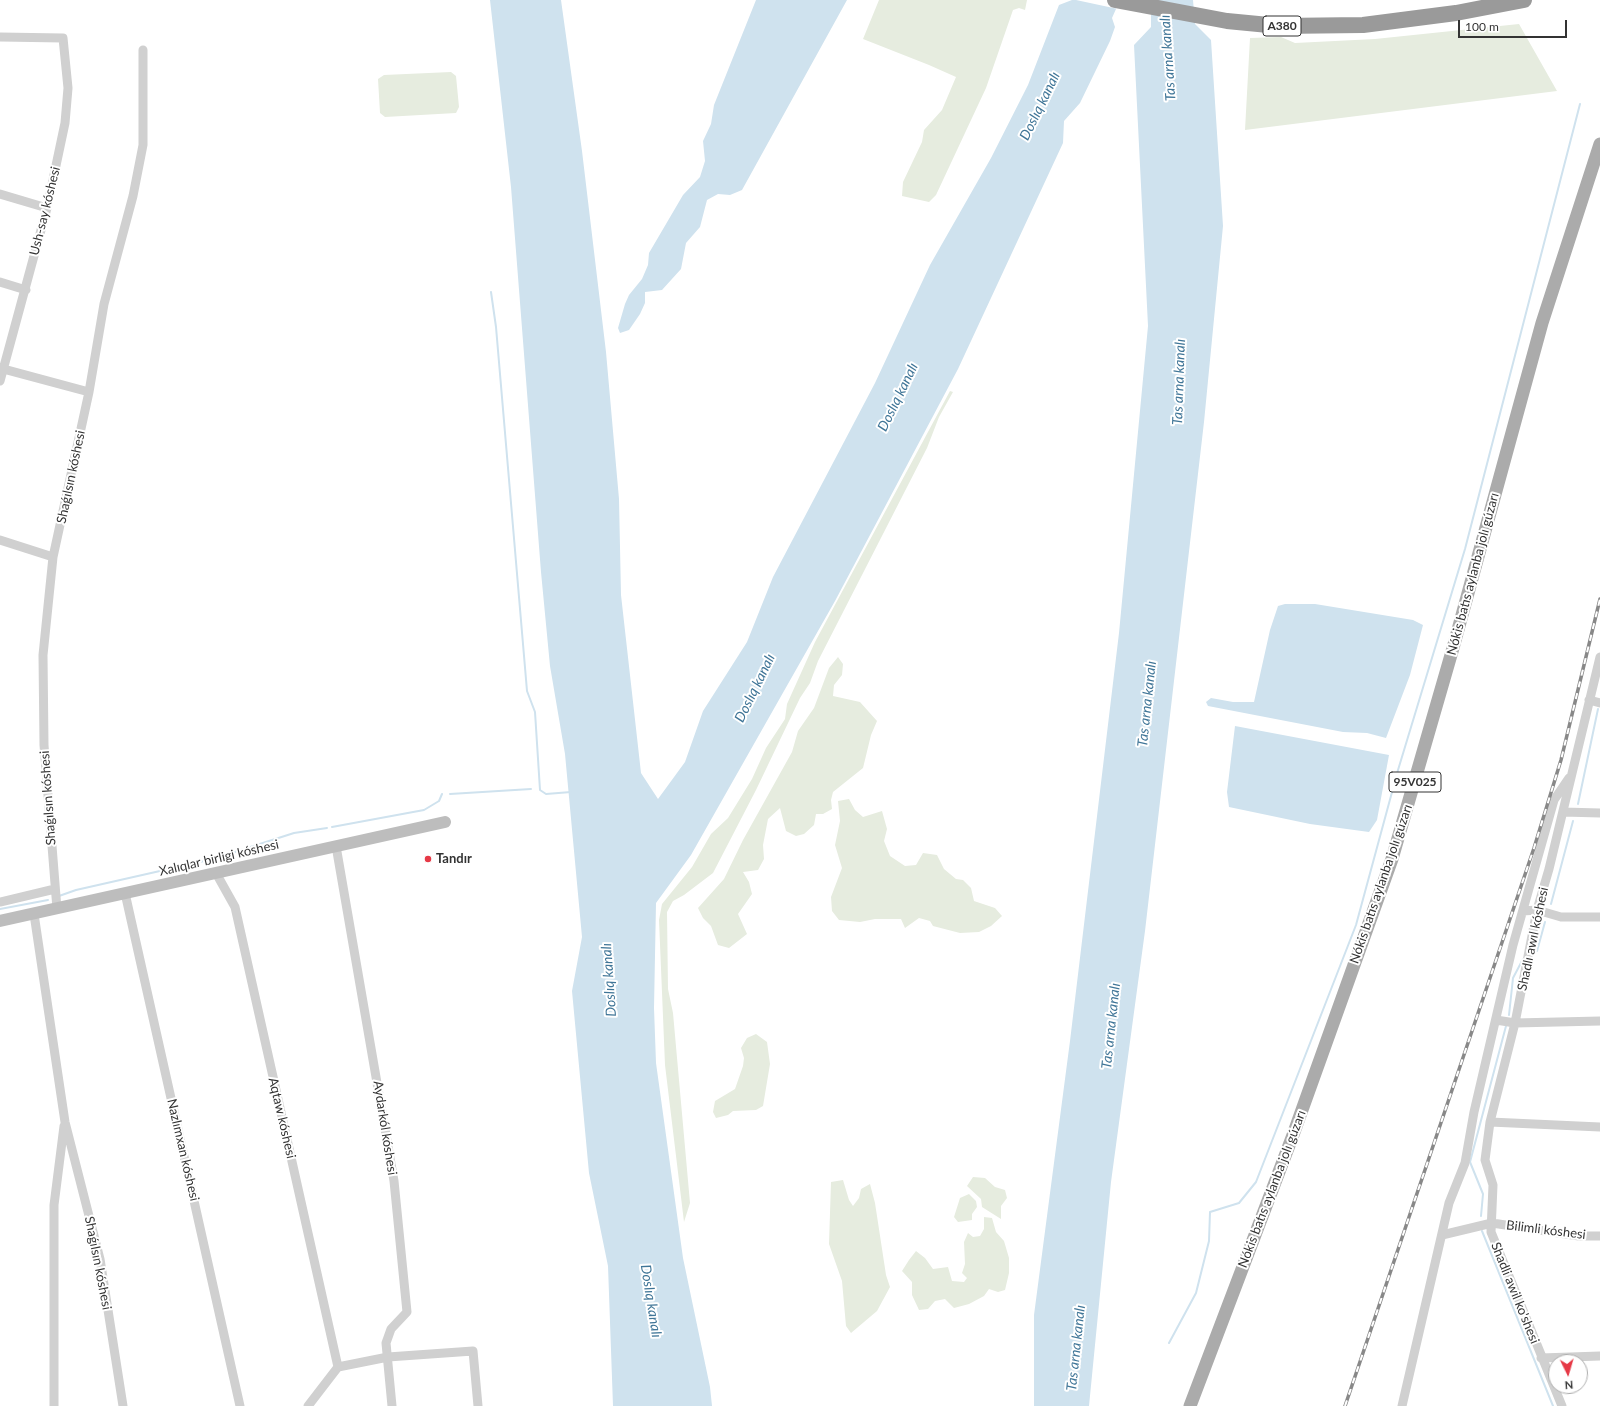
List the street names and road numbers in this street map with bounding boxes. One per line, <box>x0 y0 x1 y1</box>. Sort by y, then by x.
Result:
road number: A380 <box>1263 16 1301 36</box>
street label: Ush-say kóshesi <box>26 165 64 257</box>
street label: Shaǵılsın kóshesi <box>53 429 89 525</box>
street label: Nókis batıs aylanba jolı gúzarı <box>1444 491 1502 657</box>
street label: Shaǵılsın kóshesi <box>37 750 59 846</box>
road number: 95V025 <box>1389 772 1441 792</box>
street label: Nókis batıs aylanba jolı gúzarı <box>1346 802 1416 966</box>
street label: Xalıqlar birligi kóshesi <box>158 837 280 879</box>
street label: Shadlı awıl kóshesi <box>1514 886 1552 992</box>
street label: Aqtaw kóshesi <box>265 1076 299 1160</box>
street label: Aydarkól kóshesi <box>370 1080 400 1176</box>
street label: Nazlımxan kóshesi <box>164 1097 202 1203</box>
street label: Nókis batıs aylanba jolı gúzarı <box>1235 1108 1309 1270</box>
street label: Shaǵılsın kóshesi <box>81 1215 115 1311</box>
street label: Bilimli kóshesi <box>1505 1217 1587 1243</box>
street label: Shadli awil ko'shesi <box>1488 1240 1542 1346</box>

